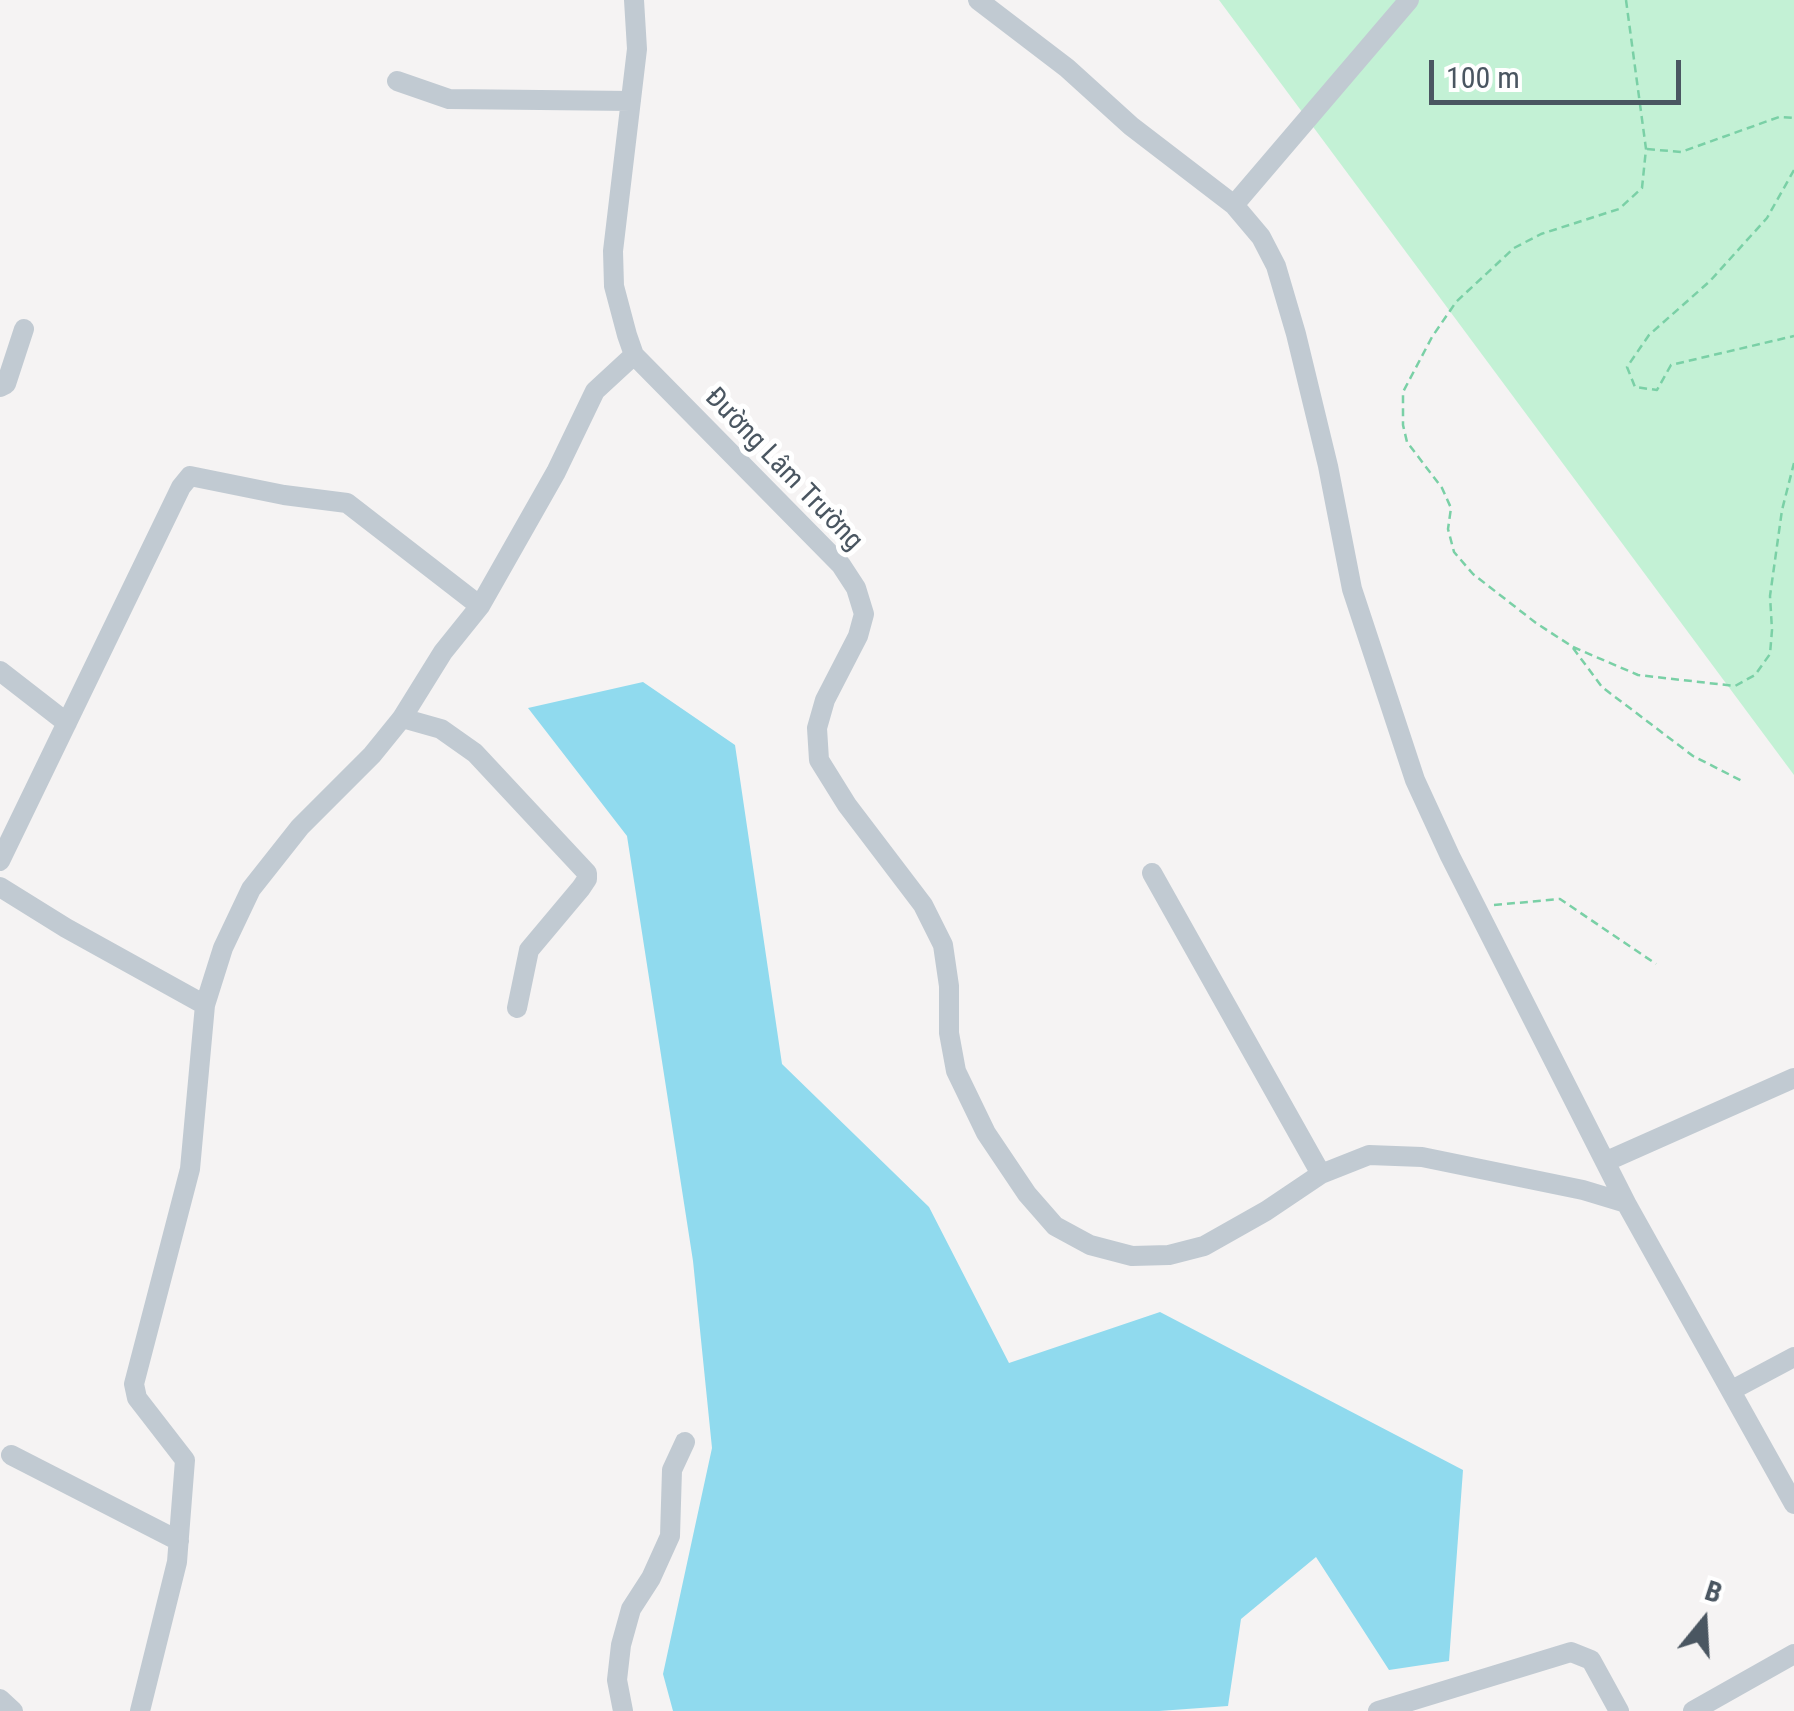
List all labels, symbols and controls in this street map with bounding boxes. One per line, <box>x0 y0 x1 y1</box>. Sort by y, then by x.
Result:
scale bar <box>1434 40 1686 102</box>
text: 100 m <box>1446 60 1520 95</box>
street label: Đường Lâm Trường <box>697 382 869 558</box>
north arrow <box>1654 1571 1754 1671</box>
text: B <box>1701 1574 1726 1610</box>

